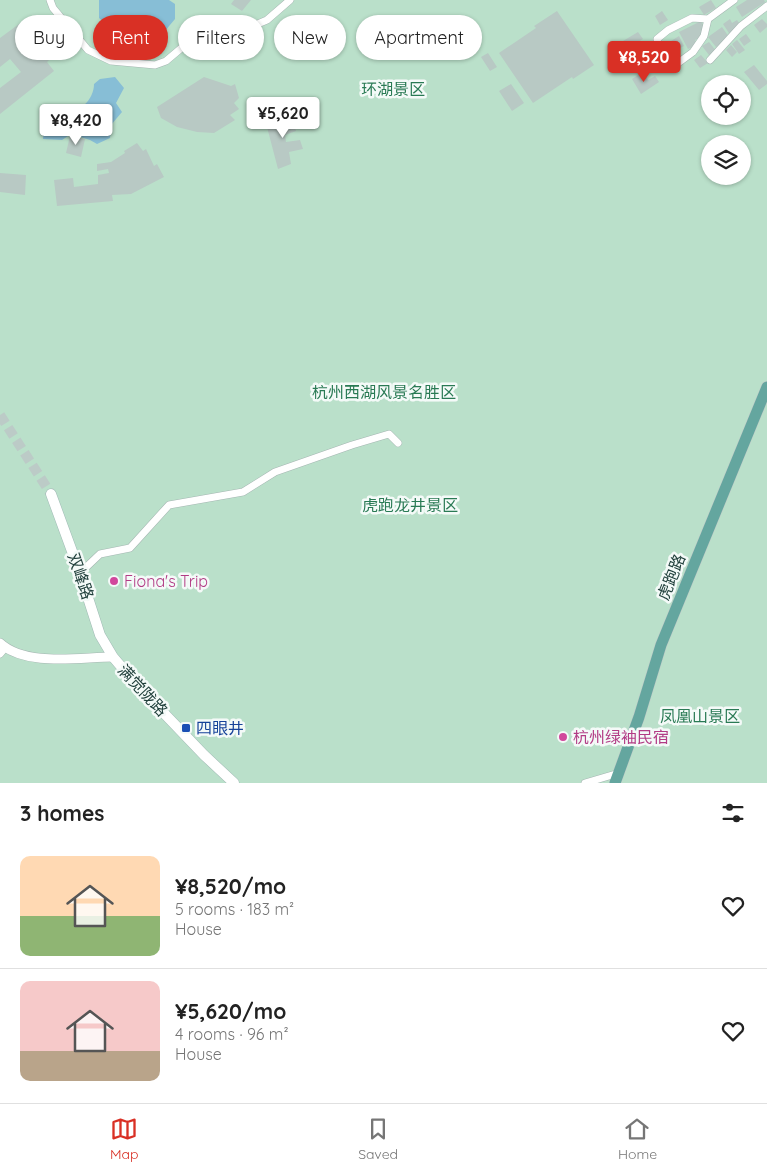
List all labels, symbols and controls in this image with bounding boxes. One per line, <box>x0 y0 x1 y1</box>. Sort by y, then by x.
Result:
chip: Buy <box>15 15 83 60</box>
chip: Rent <box>93 15 168 60</box>
chip: Filters <box>178 15 264 60</box>
chip: New <box>274 15 346 60</box>
chip: Apartment <box>356 15 482 60</box>
pin: ¥8,520 <box>603 41 685 83</box>
text: ¥8,520 <box>619 47 669 67</box>
map controls <box>701 75 751 185</box>
button: locate <box>701 75 751 125</box>
park label: 环湖景区 <box>361 79 425 99</box>
pin: ¥5,620 <box>242 96 324 139</box>
text: ¥5,620 <box>258 103 308 123</box>
pin: ¥8,420 <box>35 104 117 146</box>
text: ¥8,420 <box>50 110 102 130</box>
button: layers <box>701 135 751 185</box>
park label: 杭州西湖风景名胜区 <box>312 382 456 402</box>
park label: 虎跑龙井景区 <box>362 495 458 515</box>
street label: 双峰路 <box>64 550 98 602</box>
street label: 虎跑路 <box>653 551 689 603</box>
place label: Fiona's Trip <box>124 571 208 591</box>
marker: Fiona's Trip <box>108 575 120 587</box>
street label: 满觉陇路 <box>114 660 172 720</box>
park label: 凤凰山景区 <box>660 706 740 726</box>
place label: 四眼井 <box>196 718 244 738</box>
marker: 四眼井 <box>180 722 192 734</box>
place label: 杭州绿袖民宿 <box>573 727 669 747</box>
marker: 杭州绿袖民宿 <box>557 731 569 743</box>
icon: filters <box>719 799 747 827</box>
text: 3 homes <box>20 800 104 826</box>
text: ¥8,520/mo <box>175 873 286 899</box>
icon: home <box>60 876 120 936</box>
icon: heart <box>719 892 747 920</box>
text: 5 rooms · 183 m² <box>175 899 294 919</box>
text: House <box>175 919 222 939</box>
text: ¥5,620/mo <box>175 998 286 1024</box>
icon: home <box>60 1001 120 1061</box>
icon: heart <box>719 1017 747 1045</box>
text: 4 rooms · 96 m² <box>175 1024 288 1044</box>
text: House <box>175 1044 222 1064</box>
tab: Map <box>110 1115 138 1163</box>
tab: Saved <box>358 1115 398 1163</box>
tab: Home <box>618 1115 657 1163</box>

